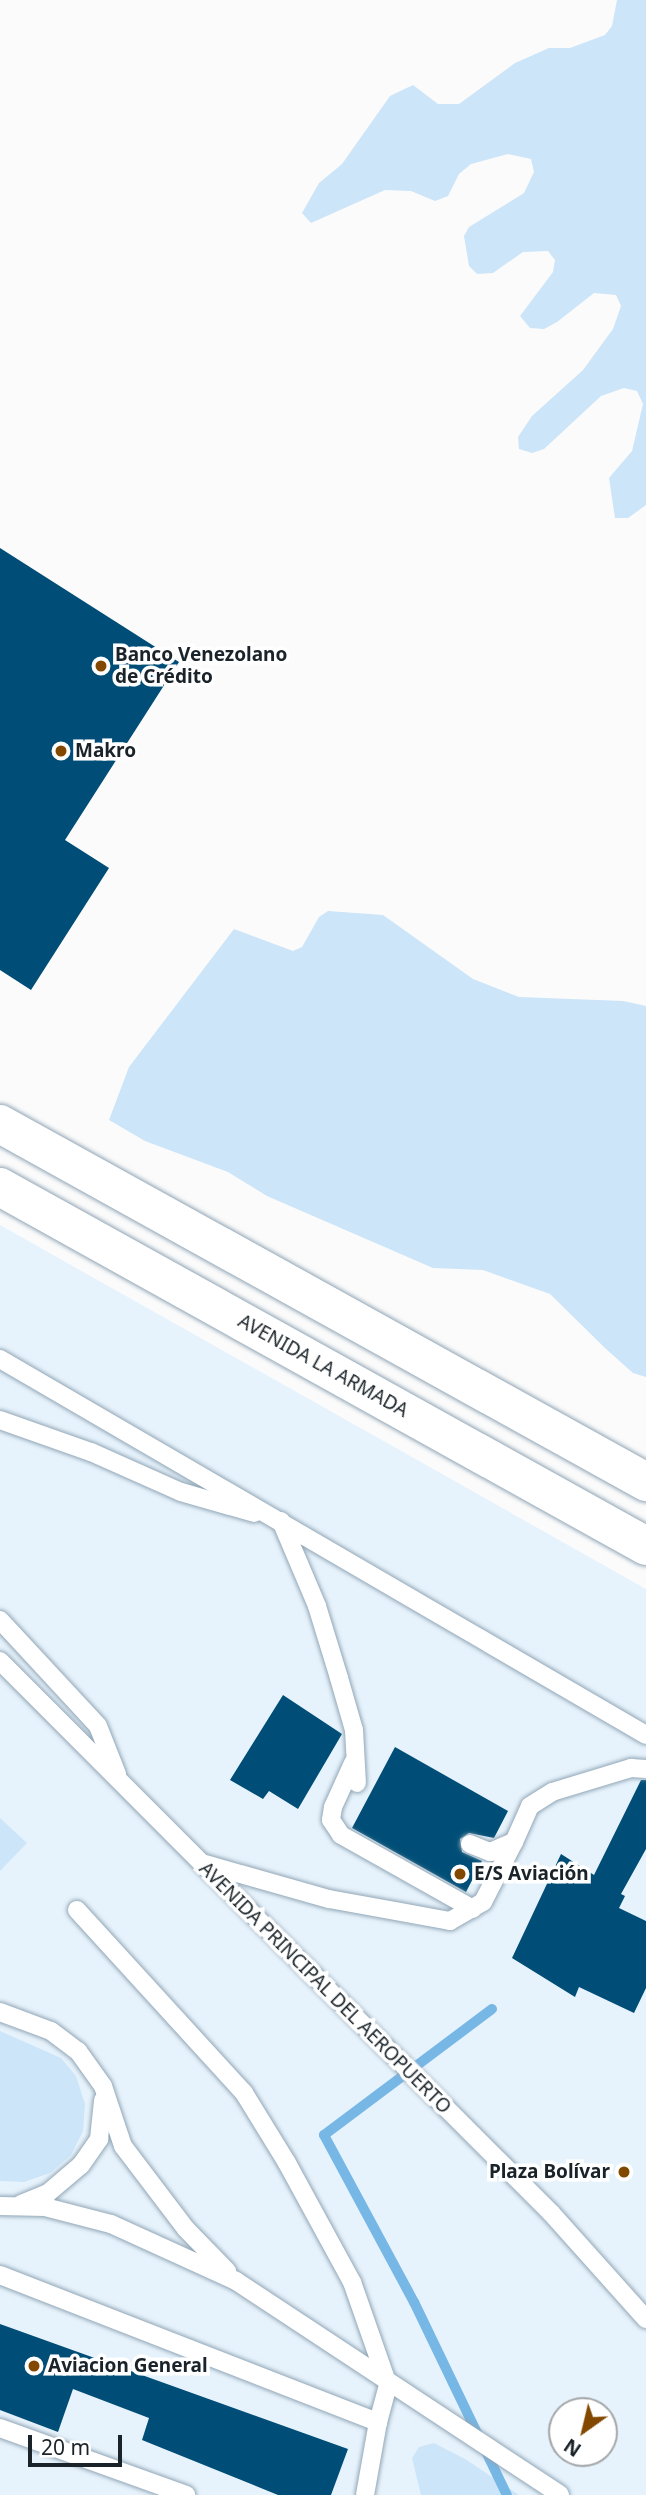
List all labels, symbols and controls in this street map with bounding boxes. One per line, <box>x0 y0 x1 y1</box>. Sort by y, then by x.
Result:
place label: Banco Venezolano de Crédito <box>115 644 287 688</box>
marker: Banco Venezolano de Crédito <box>93 658 109 674</box>
place label: Makro <box>75 740 136 762</box>
marker: Makro <box>53 743 69 759</box>
street label: AVENIDA LA ARMADA <box>234 1310 412 1422</box>
street label: AVENIDA PRINCIPAL DEL AEROPUERTO <box>194 1857 456 2119</box>
place label: E/S Aviación <box>474 1863 589 1885</box>
marker: E/S Aviación <box>452 1866 468 1882</box>
place label: Plaza Bolívar <box>489 2161 610 2183</box>
marker: Plaza Bolívar <box>616 2164 632 2180</box>
place label: Aviacion General <box>48 2355 208 2377</box>
marker: Aviacion General <box>26 2358 42 2374</box>
north arrow <box>548 2397 618 2467</box>
scale bar <box>32 2422 126 2466</box>
text: 20 m <box>41 2433 90 2461</box>
text: N <box>559 2433 586 2463</box>

